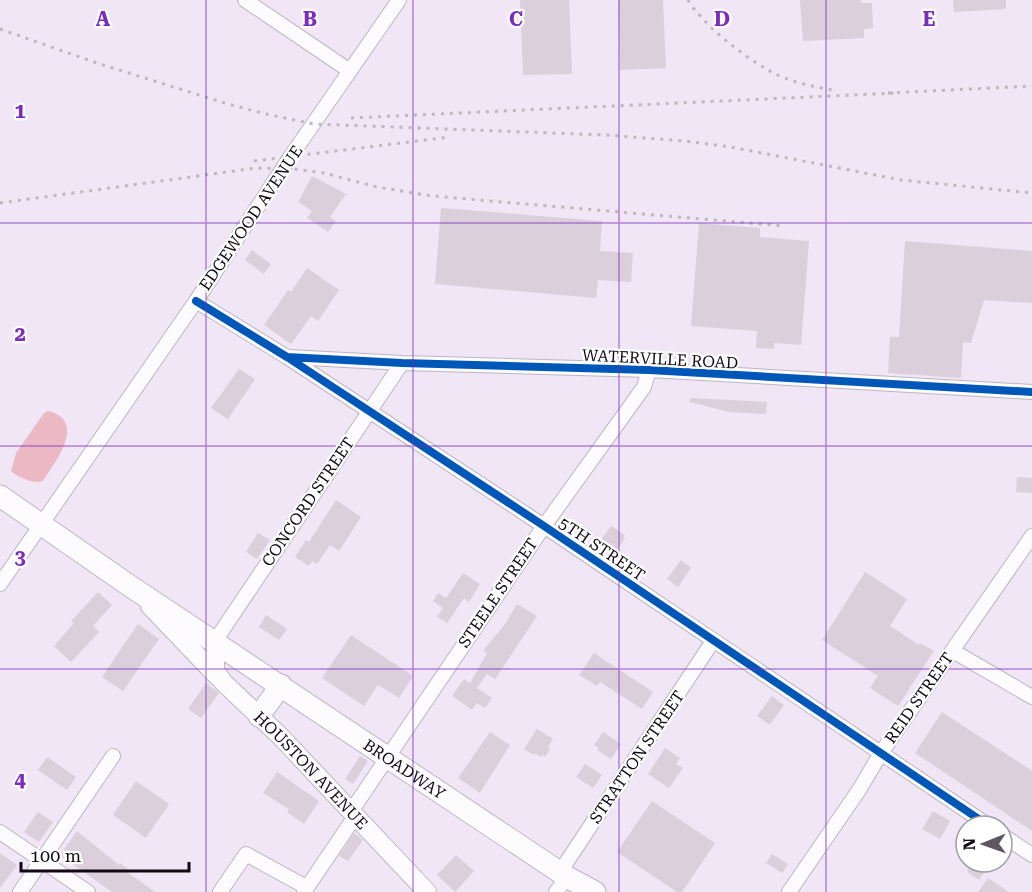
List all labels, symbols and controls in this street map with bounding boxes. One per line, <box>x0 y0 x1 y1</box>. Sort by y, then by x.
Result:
text: A <box>96 7 111 31</box>
text: B <box>303 7 317 31</box>
text: C <box>509 7 523 31</box>
text: D <box>714 7 730 31</box>
text: E <box>923 7 936 31</box>
text: 1 <box>14 99 26 123</box>
street label: EDGEWOOD AVENUE <box>195 142 307 294</box>
text: 2 <box>14 322 26 346</box>
street label: WATERVILLE ROAD <box>581 345 739 373</box>
street label: CONCORD STREET <box>258 434 358 570</box>
street label: 5TH STREET <box>555 513 649 585</box>
street label: STEELE STREET <box>454 534 542 651</box>
text: 3 <box>14 545 26 569</box>
street label: REID STREET <box>881 649 957 747</box>
street label: STRATTON STREET <box>586 687 689 827</box>
street label: HOUSTON AVENUE <box>250 707 372 833</box>
street label: BROADWAY <box>360 735 449 803</box>
text: 4 <box>14 768 26 792</box>
north arrow <box>954 814 1014 874</box>
scale bar <box>21 835 189 873</box>
text: N <box>960 838 979 851</box>
text: 100 m <box>30 845 81 866</box>

